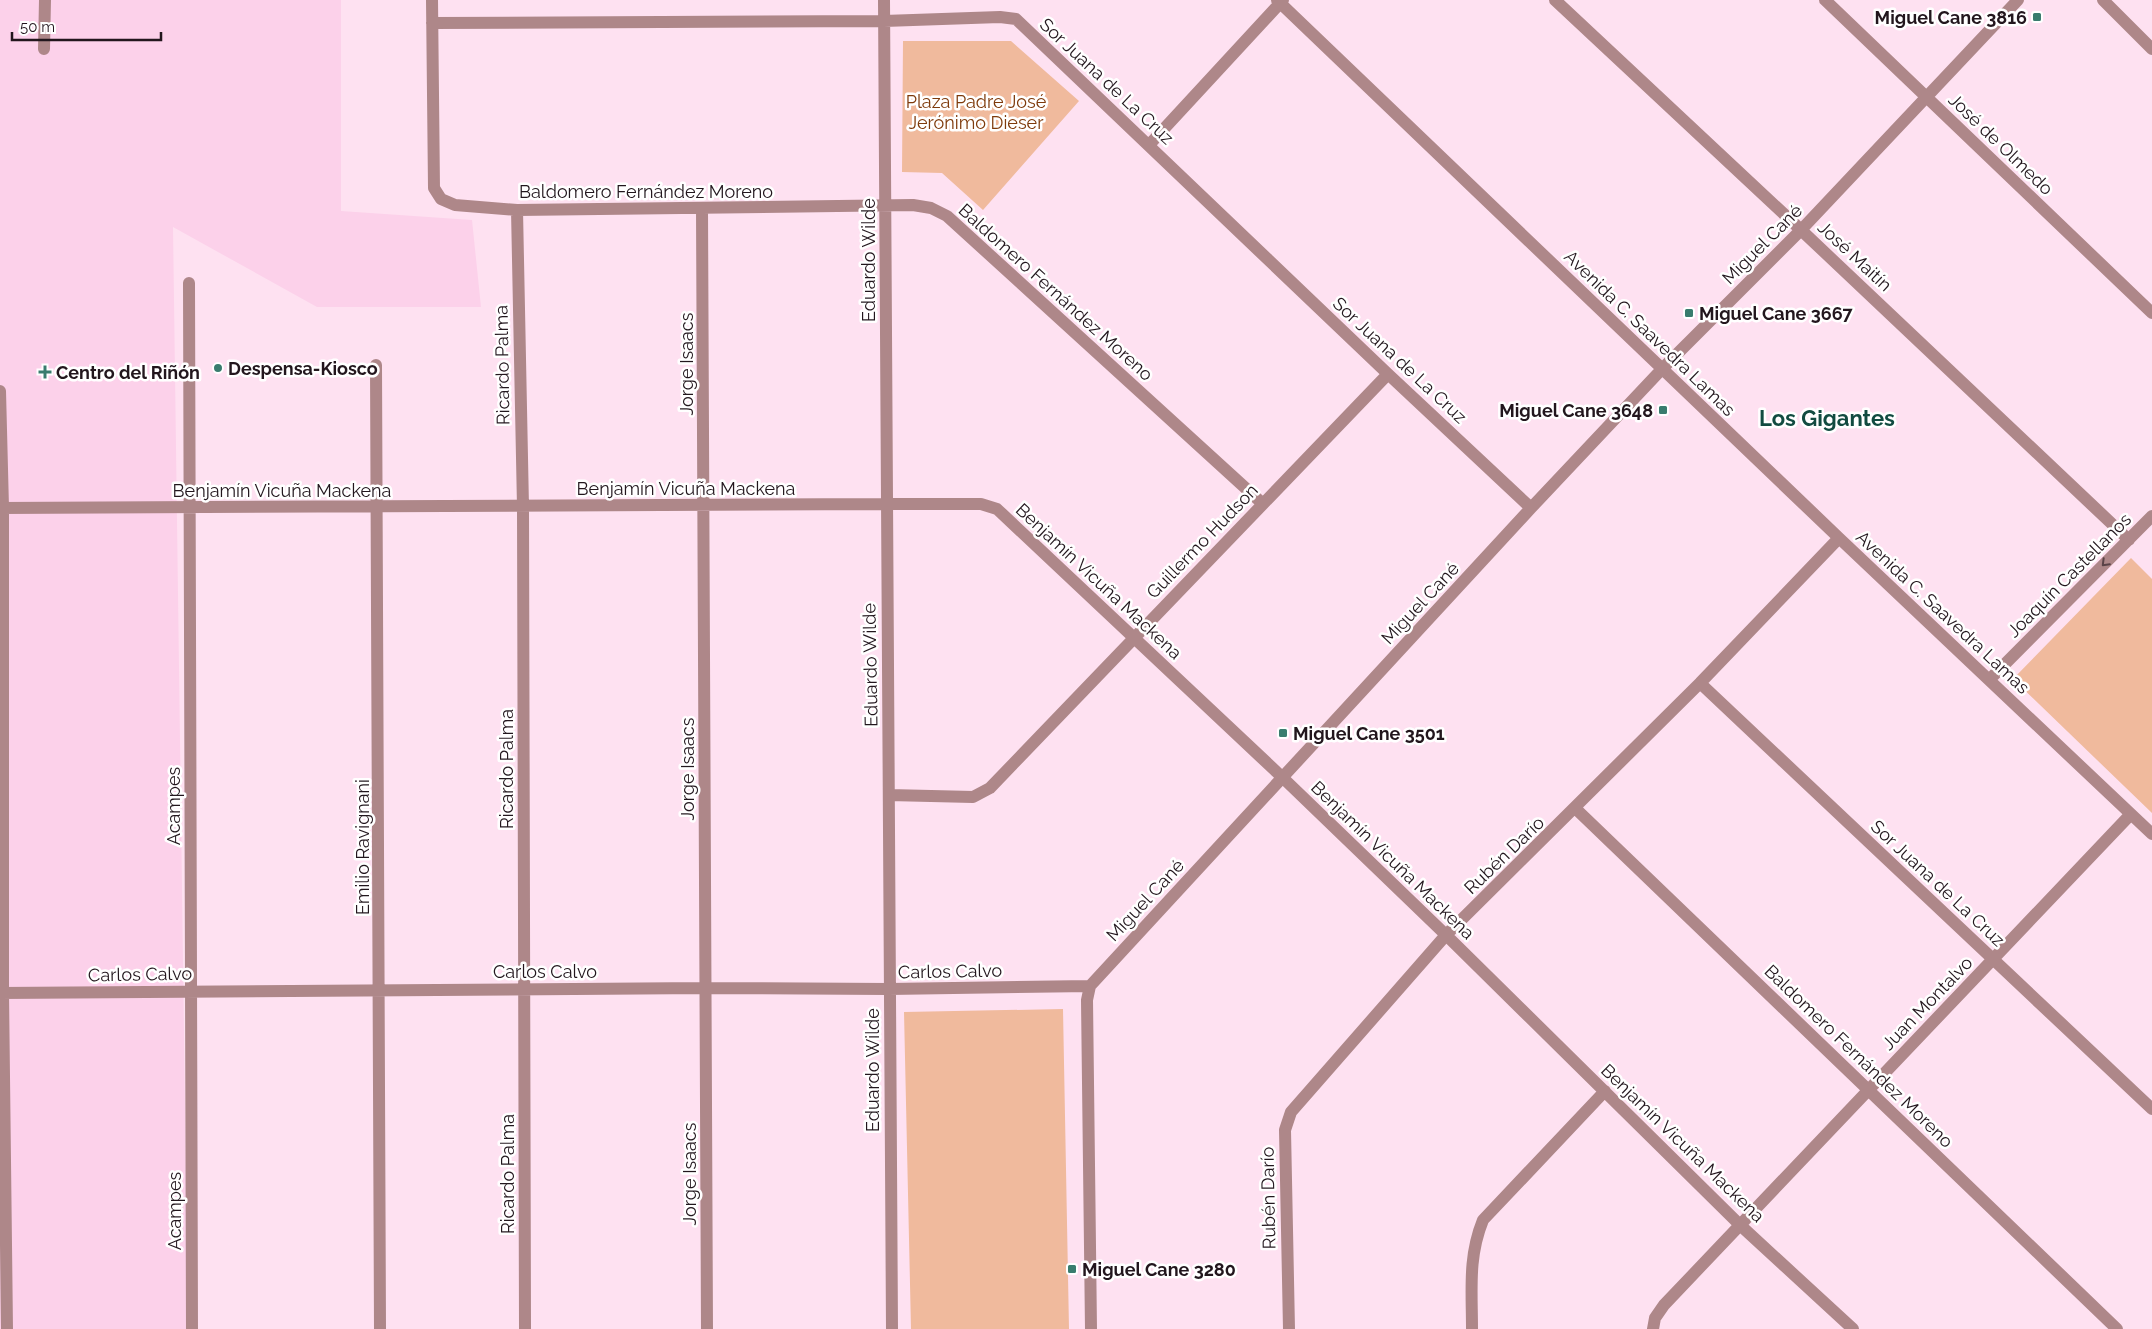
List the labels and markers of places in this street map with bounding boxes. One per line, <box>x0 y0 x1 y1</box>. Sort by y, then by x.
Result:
place label: Miguel Cane 3816 <box>1875 7 2027 28</box>
marker: Miguel Cane 3816 <box>2031 11 2043 23</box>
place label: Miguel Cane 3667 <box>1699 303 1854 324</box>
marker: Miguel Cane 3667 <box>1683 307 1695 319</box>
place label: Despensa-Kiosco <box>228 358 378 379</box>
place label: Centro del Riñón <box>56 362 200 383</box>
marker: Despensa-Kiosco <box>212 362 224 374</box>
marker: Centro del Riñón <box>38 365 52 379</box>
place label: Miguel Cane 3648 <box>1499 400 1653 421</box>
marker: Miguel Cane 3648 <box>1657 404 1669 416</box>
place label: Miguel Cane 3501 <box>1293 723 1445 744</box>
marker: Miguel Cane 3501 <box>1277 727 1289 739</box>
place label: Miguel Cane 3280 <box>1082 1259 1236 1280</box>
marker: Miguel Cane 3280 <box>1066 1263 1078 1275</box>

